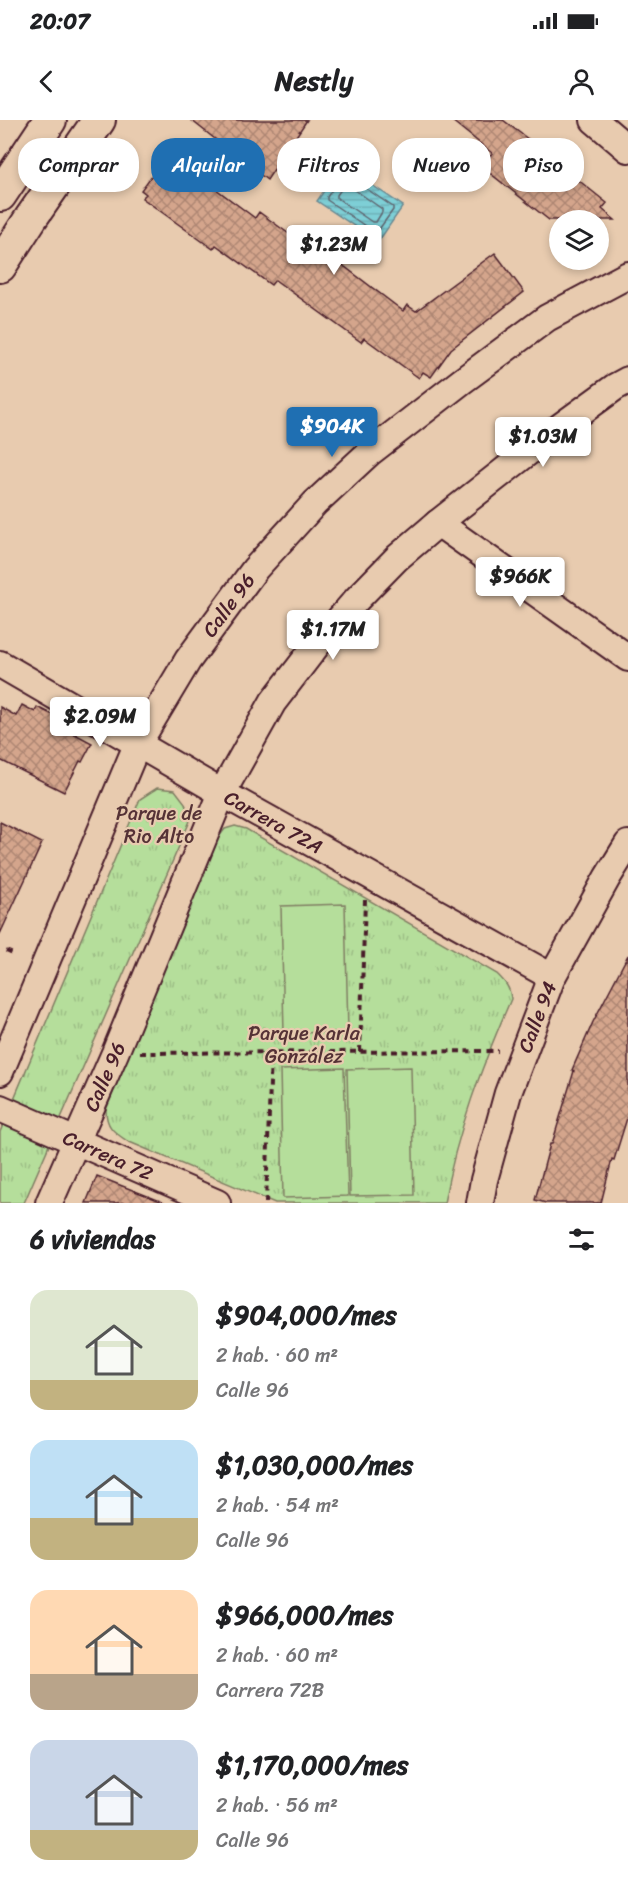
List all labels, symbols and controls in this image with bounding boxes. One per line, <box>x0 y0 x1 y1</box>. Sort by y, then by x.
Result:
text: 20:07 <box>30 2 90 41</box>
text: Nestly <box>275 57 353 105</box>
icon: back <box>30 65 63 98</box>
icon: person <box>565 65 598 98</box>
chip: Comprar <box>18 138 139 192</box>
chip: Alquilar <box>151 138 265 192</box>
chip: Filtros <box>277 138 380 192</box>
chip: Nuevo <box>392 138 491 192</box>
chip: Piso <box>503 138 584 192</box>
map controls <box>549 210 609 270</box>
button: layers <box>549 210 609 270</box>
pin: $1.23M <box>285 225 383 276</box>
text: $1.23M <box>301 227 367 262</box>
pin: $904K <box>290 407 374 458</box>
text: $904K <box>300 409 364 444</box>
pin: $1.03M <box>494 417 592 468</box>
text: $1.03M <box>509 419 577 454</box>
pin: $966K <box>478 557 562 608</box>
text: $966K <box>490 559 550 594</box>
street label: Calle 96 <box>193 565 265 645</box>
pin: $1.17M <box>284 610 382 661</box>
text: $1.17M <box>301 612 365 647</box>
pin: $2.09M <box>51 697 149 748</box>
text: $2.09M <box>64 699 136 734</box>
street label: Carrera 72A <box>217 781 330 864</box>
park label: Parque de Rio Alto <box>116 796 202 854</box>
street label: Calle 94 <box>508 976 567 1058</box>
park label: Parque Karla González <box>248 1016 361 1074</box>
street label: Calle 96 <box>74 1037 136 1117</box>
street label: Carrera 72 <box>57 1121 159 1191</box>
text: 6 viviendas <box>30 1216 155 1262</box>
icon: filters <box>565 1223 598 1256</box>
text: $904,000/mes <box>216 1292 397 1338</box>
icon: home <box>78 1314 150 1386</box>
text: 2 hab. · 60 m² <box>216 1338 338 1373</box>
text: Calle 96 <box>216 1373 289 1408</box>
text: $1,030,000/mes <box>216 1442 413 1488</box>
icon: home <box>78 1464 150 1536</box>
text: 2 hab. · 54 m² <box>216 1488 339 1523</box>
text: Calle 96 <box>216 1523 289 1558</box>
text: $966,000/mes <box>216 1592 393 1638</box>
icon: home <box>78 1614 150 1686</box>
text: 2 hab. · 60 m² <box>216 1638 338 1673</box>
text: Carrera 72B <box>216 1673 324 1708</box>
text: $1,170,000/mes <box>216 1742 409 1788</box>
icon: home <box>78 1764 150 1836</box>
text: 2 hab. · 56 m² <box>216 1788 338 1823</box>
text: Calle 96 <box>216 1823 289 1858</box>

